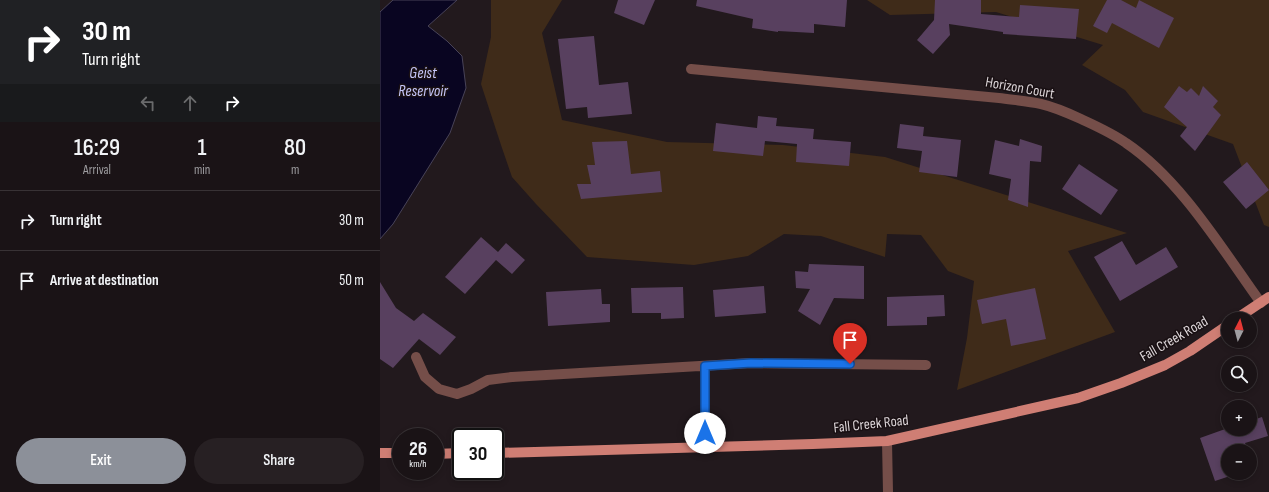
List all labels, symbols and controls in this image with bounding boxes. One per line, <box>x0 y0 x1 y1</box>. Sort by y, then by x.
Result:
text: 30 m <box>82 15 131 48</box>
icon: right <box>16 16 68 68</box>
text: Turn right <box>82 49 140 70</box>
water label: Geist Reservoir <box>398 64 448 101</box>
street label: Horizon Court <box>984 73 1056 103</box>
icon: left <box>137 92 159 114</box>
icon: ahead <box>179 92 201 114</box>
icon: right <box>221 92 243 114</box>
text: 16:29 <box>74 133 120 162</box>
text: 1 <box>198 133 207 162</box>
text: 80 <box>284 133 306 162</box>
text: Arrival <box>83 162 111 178</box>
text: min <box>194 162 210 178</box>
text: m <box>291 162 299 178</box>
icon: right <box>16 210 38 232</box>
text: Turn right <box>50 211 102 230</box>
text: 30 m <box>339 211 364 230</box>
icon: arrive <box>16 270 38 292</box>
text: Arrive at destination <box>50 271 159 290</box>
text: 50 m <box>339 271 364 290</box>
street label: Fall Creek Road <box>1137 312 1211 366</box>
north arrow <box>1221 312 1257 348</box>
map controls <box>1221 312 1257 480</box>
pin <box>833 323 867 364</box>
icon: arrive <box>839 329 861 351</box>
button: search <box>1221 356 1257 392</box>
button: + <box>1221 400 1257 436</box>
street label: Fall Creek Road <box>832 411 910 437</box>
position arrow <box>684 412 726 454</box>
speed limit sign: 30 <box>452 428 504 480</box>
text: 26 <box>409 437 427 461</box>
button: Exit <box>16 438 186 484</box>
button: Share <box>194 438 364 484</box>
button: − <box>1221 444 1257 480</box>
text: km/h <box>409 458 427 470</box>

